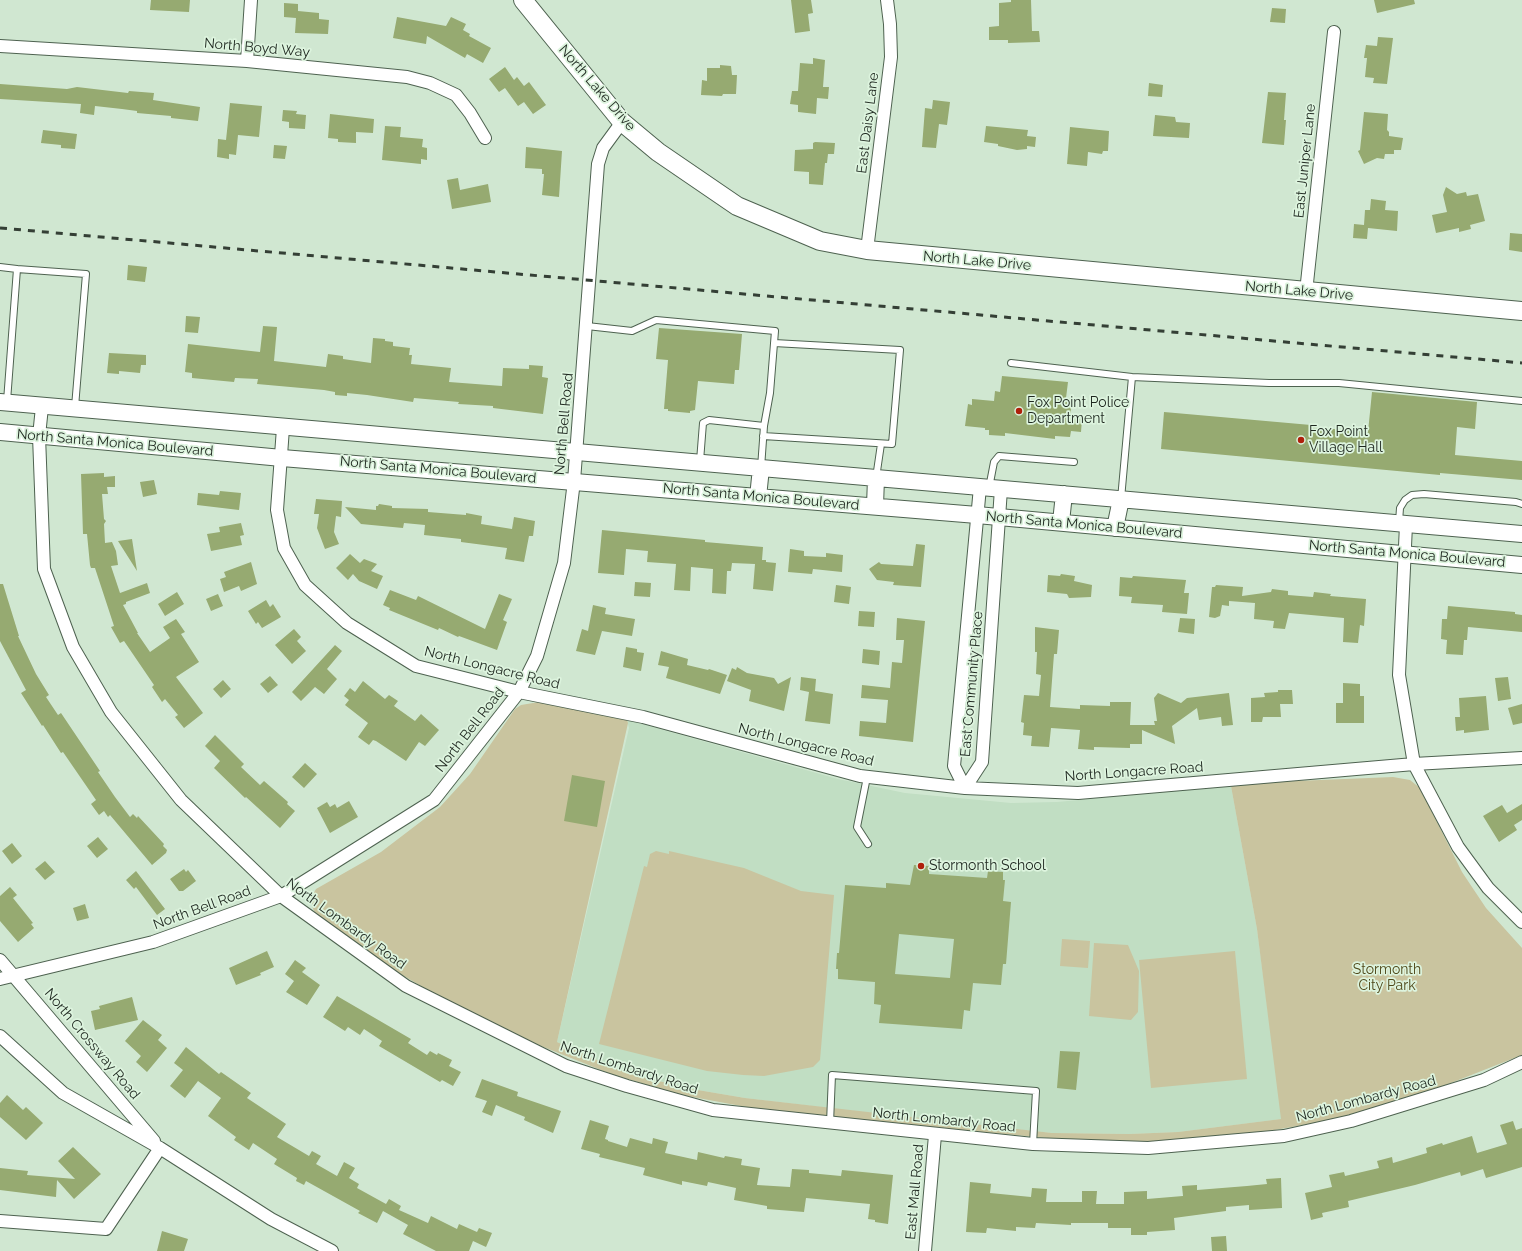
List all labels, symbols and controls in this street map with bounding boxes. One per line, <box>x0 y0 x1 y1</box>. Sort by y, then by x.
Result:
street label: North Boyd Way <box>203 35 311 61</box>
street label: North Lake Drive <box>555 42 639 134</box>
street label: East Daisy Lane <box>853 71 883 175</box>
street label: East Juniper Lane <box>1291 103 1319 219</box>
street label: North Lake Drive <box>922 248 1032 274</box>
street label: North Lake Drive <box>1244 278 1354 304</box>
street label: North Bell Road <box>551 372 577 476</box>
place label: Fox Point Police Department <box>1027 395 1129 428</box>
marker: Fox Point Police Department <box>1014 406 1024 416</box>
place label: Fox Point Village Hall <box>1309 424 1383 456</box>
street label: North Santa Monica Boulevard <box>16 426 214 460</box>
marker: Fox Point Village Hall <box>1296 435 1306 445</box>
street label: North Santa Monica Boulevard <box>339 453 537 487</box>
street label: North Santa Monica Boulevard <box>662 480 860 514</box>
street label: North Santa Monica Boulevard <box>985 508 1183 542</box>
street label: North Santa Monica Boulevard <box>1308 537 1506 571</box>
street label: East Community Place <box>957 610 987 758</box>
street label: North Longacre Road <box>423 643 561 693</box>
street label: North Bell Road <box>432 684 508 776</box>
street label: North Longacre Road <box>737 720 875 770</box>
street label: North Longacre Road <box>1064 759 1204 785</box>
place label: Stormonth School <box>929 858 1046 874</box>
marker: Stormonth School <box>916 861 926 871</box>
street label: North Lombardy Road <box>283 875 409 973</box>
street label: North Bell Road <box>151 883 253 933</box>
park label: Stormonth City Park <box>1353 962 1421 994</box>
street label: North Crossway Road <box>41 985 143 1103</box>
street label: North Lombardy Road <box>558 1038 700 1098</box>
street label: North Lombardy Road <box>1294 1072 1438 1126</box>
street label: North Lombardy Road <box>872 1104 1016 1136</box>
street label: East Mall Road <box>902 1144 928 1240</box>

